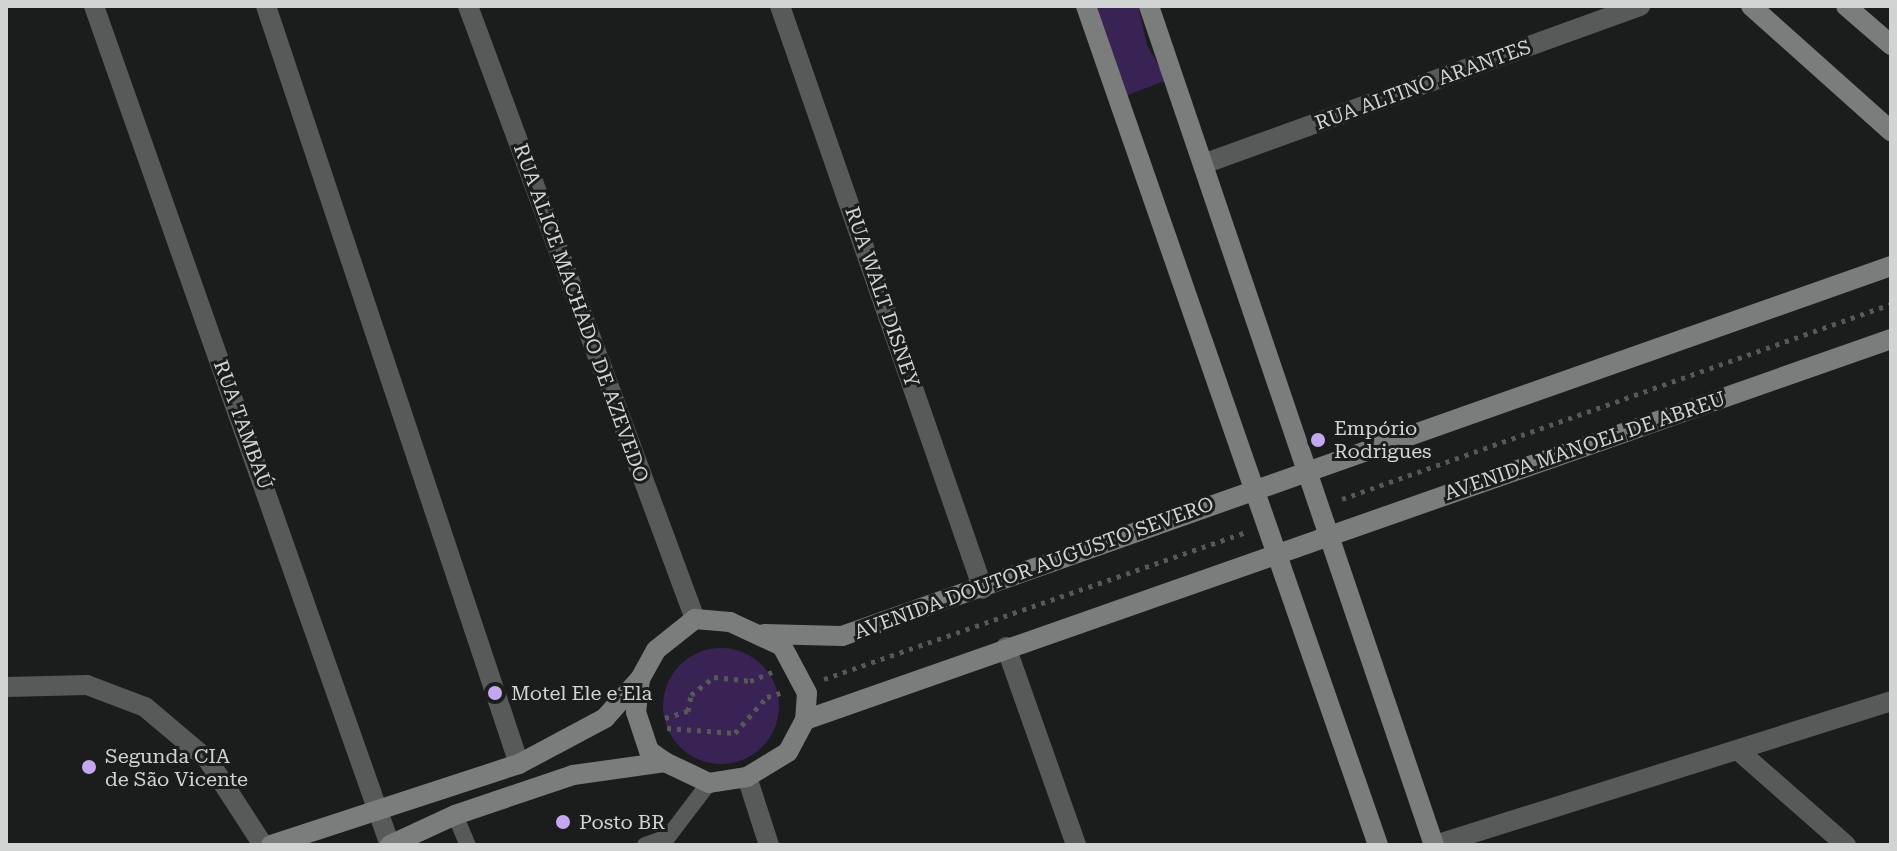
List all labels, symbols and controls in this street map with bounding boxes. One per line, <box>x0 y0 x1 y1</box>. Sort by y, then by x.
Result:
street label: RUA ALTINO ARANTES <box>1312 35 1534 135</box>
street label: RUA ALICE MACHADO DE AZEVEDO <box>508 140 654 486</box>
street label: RUA WALT DISNEY <box>840 204 924 390</box>
street label: RUA TAMBAÚ <box>208 357 278 493</box>
street label: AVENIDA MANOEL DE ABREU <box>1441 386 1729 506</box>
place label: Empório Rodrigues <box>1334 416 1432 463</box>
marker: Empório Rodrigues <box>1309 431 1327 449</box>
street label: AVENIDA DOUTOR AUGUSTO SEVERO <box>851 492 1217 644</box>
place label: Motel Ele e Ela <box>511 681 652 705</box>
marker: Motel Ele e Ela <box>486 684 504 702</box>
place label: Segunda CIA de São Vicente <box>105 744 248 791</box>
marker: Segunda CIA de São Vicente <box>80 758 98 776</box>
place label: Posto BR <box>579 810 665 834</box>
marker: Posto BR <box>554 813 572 831</box>

